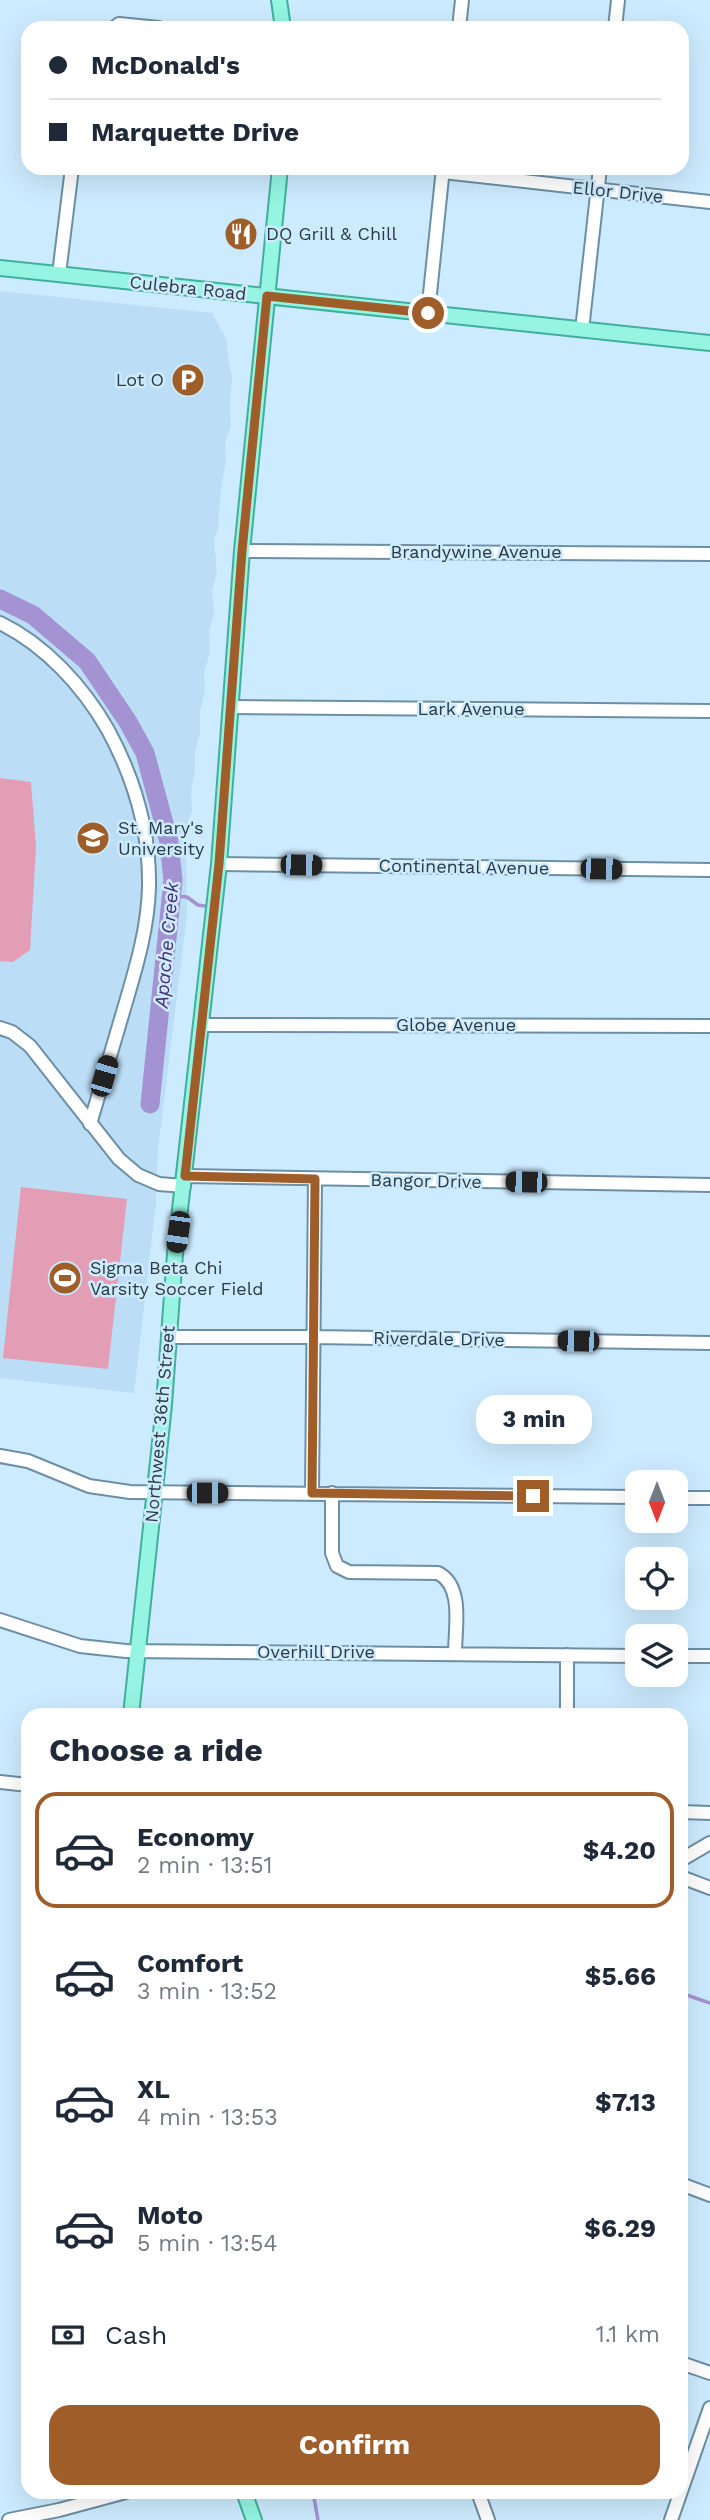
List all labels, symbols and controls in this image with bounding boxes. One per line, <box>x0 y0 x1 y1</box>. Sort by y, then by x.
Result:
text: McDonald's <box>91 50 240 80</box>
text: Marquette Drive <box>91 117 299 147</box>
street label: Ellor Drive <box>572 176 664 207</box>
restaurant icon: DQ Grill & Chill <box>222 215 260 253</box>
place label: DQ Grill & Chill <box>266 223 397 244</box>
street label: Culebra Road <box>128 271 248 304</box>
route start <box>412 297 444 329</box>
parking icon: Lot O <box>169 361 207 399</box>
place label: Lot O <box>116 369 164 390</box>
street label: Brandywine Avenue <box>390 541 562 562</box>
street label: Lark Avenue <box>417 698 525 719</box>
place label: St. Mary's University <box>118 817 205 859</box>
school or university icon: St. Mary's University <box>74 819 112 857</box>
car <box>280 854 323 876</box>
street label: Continental Avenue <box>378 855 550 878</box>
car <box>580 858 623 880</box>
water label: Apache Creek <box>149 881 184 1010</box>
street label: Globe Avenue <box>396 1014 516 1035</box>
car <box>89 1053 120 1099</box>
street label: Bangor Drive <box>370 1169 482 1192</box>
car <box>505 1171 548 1193</box>
car <box>165 1210 192 1254</box>
place label: Sigma Beta Chi Varsity Soccer Field <box>90 1257 263 1299</box>
sports icon: Sigma Beta Chi Varsity Soccer Field <box>46 1259 84 1297</box>
street label: Northwest 36th Street <box>140 1324 179 1523</box>
street label: Riverdale Drive <box>373 1327 505 1350</box>
car <box>557 1330 600 1352</box>
callout: 3 min <box>475 1394 591 1444</box>
text: 3 min <box>503 1406 565 1433</box>
north arrow <box>625 1470 688 1533</box>
map controls <box>625 1470 688 1687</box>
route end <box>517 1480 549 1512</box>
car <box>187 1483 229 1504</box>
button: locate <box>625 1547 688 1610</box>
button: layers <box>625 1624 688 1687</box>
street label: Overhill Drive <box>257 1641 375 1662</box>
text: Choose a ride <box>49 1731 263 1769</box>
icon: car <box>53 1819 116 1882</box>
text: Economy <box>137 1822 254 1852</box>
text: $4.20 <box>583 1835 656 1865</box>
text: 2 min · 13:51 <box>137 1852 273 1879</box>
icon: car <box>53 1945 116 2008</box>
text: Comfort <box>137 1948 243 1978</box>
text: $5.66 <box>585 1961 656 1991</box>
text: 3 min · 13:52 <box>137 1978 277 2005</box>
icon: car <box>53 2071 116 2134</box>
text: XL <box>137 2074 170 2104</box>
text: $7.13 <box>595 2087 656 2117</box>
text: 4 min · 13:53 <box>137 2104 278 2131</box>
icon: car <box>53 2197 116 2260</box>
text: Moto <box>137 2200 203 2230</box>
text: $6.29 <box>584 2213 656 2243</box>
text: 5 min · 13:54 <box>137 2230 278 2257</box>
icon: cash <box>49 2316 87 2354</box>
text: Cash <box>105 2320 167 2350</box>
text: 1.1 km <box>596 2321 660 2348</box>
button: Confirm <box>49 2405 660 2485</box>

